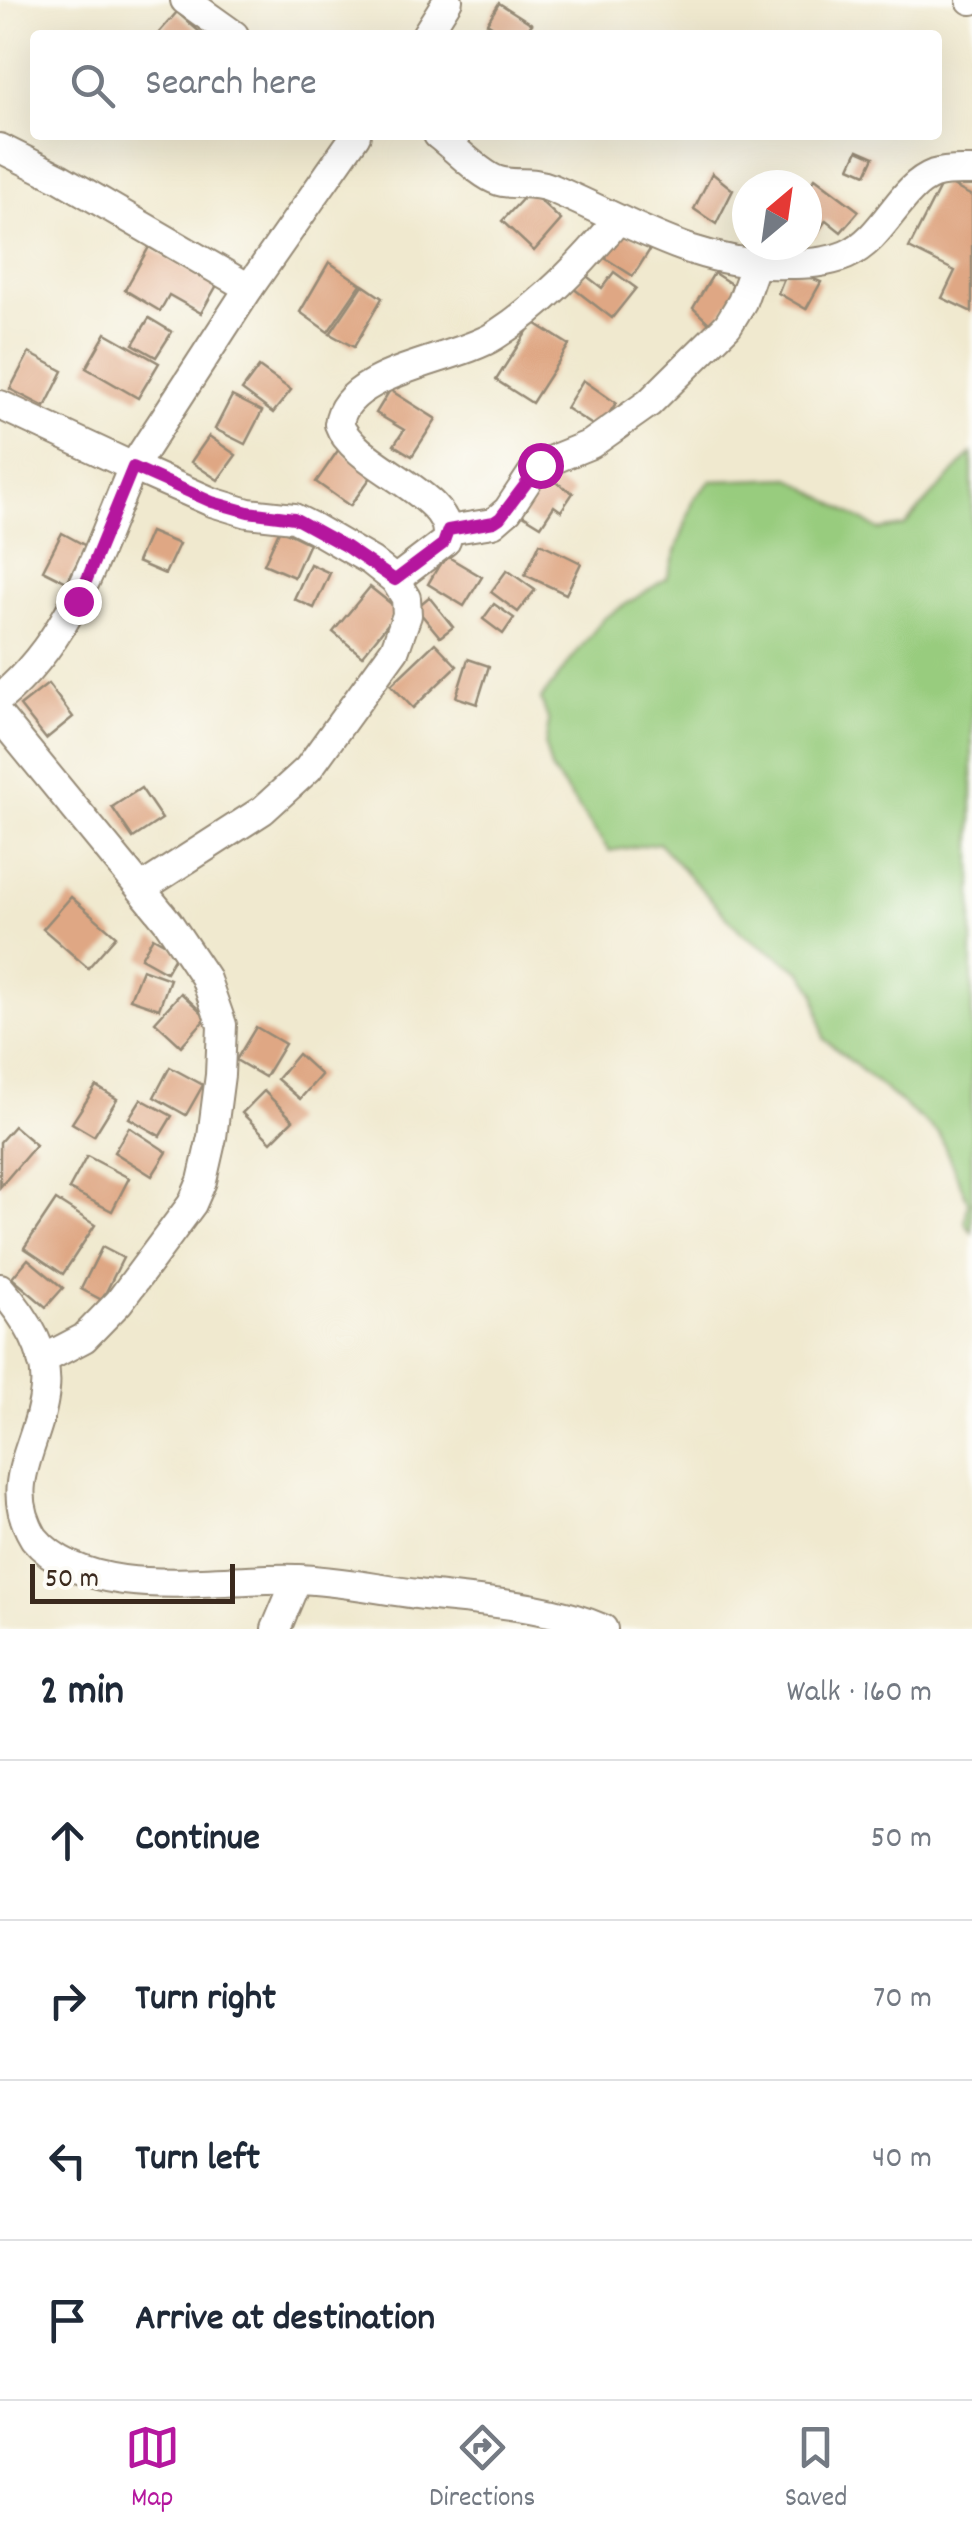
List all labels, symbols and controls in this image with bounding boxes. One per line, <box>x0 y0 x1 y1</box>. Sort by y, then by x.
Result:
search box <box>30 30 942 140</box>
icon: search <box>65 58 120 113</box>
text: Search here <box>145 58 317 113</box>
north arrow <box>732 170 822 260</box>
route start <box>518 443 564 489</box>
route end <box>56 579 102 625</box>
scale bar <box>30 1559 235 1604</box>
text: 50 m <box>45 1561 99 1601</box>
text: 2 min <box>40 1664 124 1724</box>
text: Walk · 160 m <box>786 1671 932 1717</box>
icon: ahead <box>40 1813 95 1868</box>
text: Continue <box>135 1813 260 1868</box>
text: 50 m <box>870 1817 932 1863</box>
icon: right <box>40 1973 95 2028</box>
text: Turn right <box>135 1973 276 2028</box>
text: 70 m <box>873 1977 932 2023</box>
icon: left <box>40 2133 95 2188</box>
text: Turn left <box>135 2133 260 2188</box>
text: 40 m <box>872 2137 932 2183</box>
icon: arrive <box>40 2293 95 2348</box>
text: Arrive at destination <box>135 2293 435 2348</box>
tab: Map <box>125 2420 180 2520</box>
tab: Directions <box>429 2420 535 2520</box>
tab: Saved <box>785 2420 847 2520</box>

